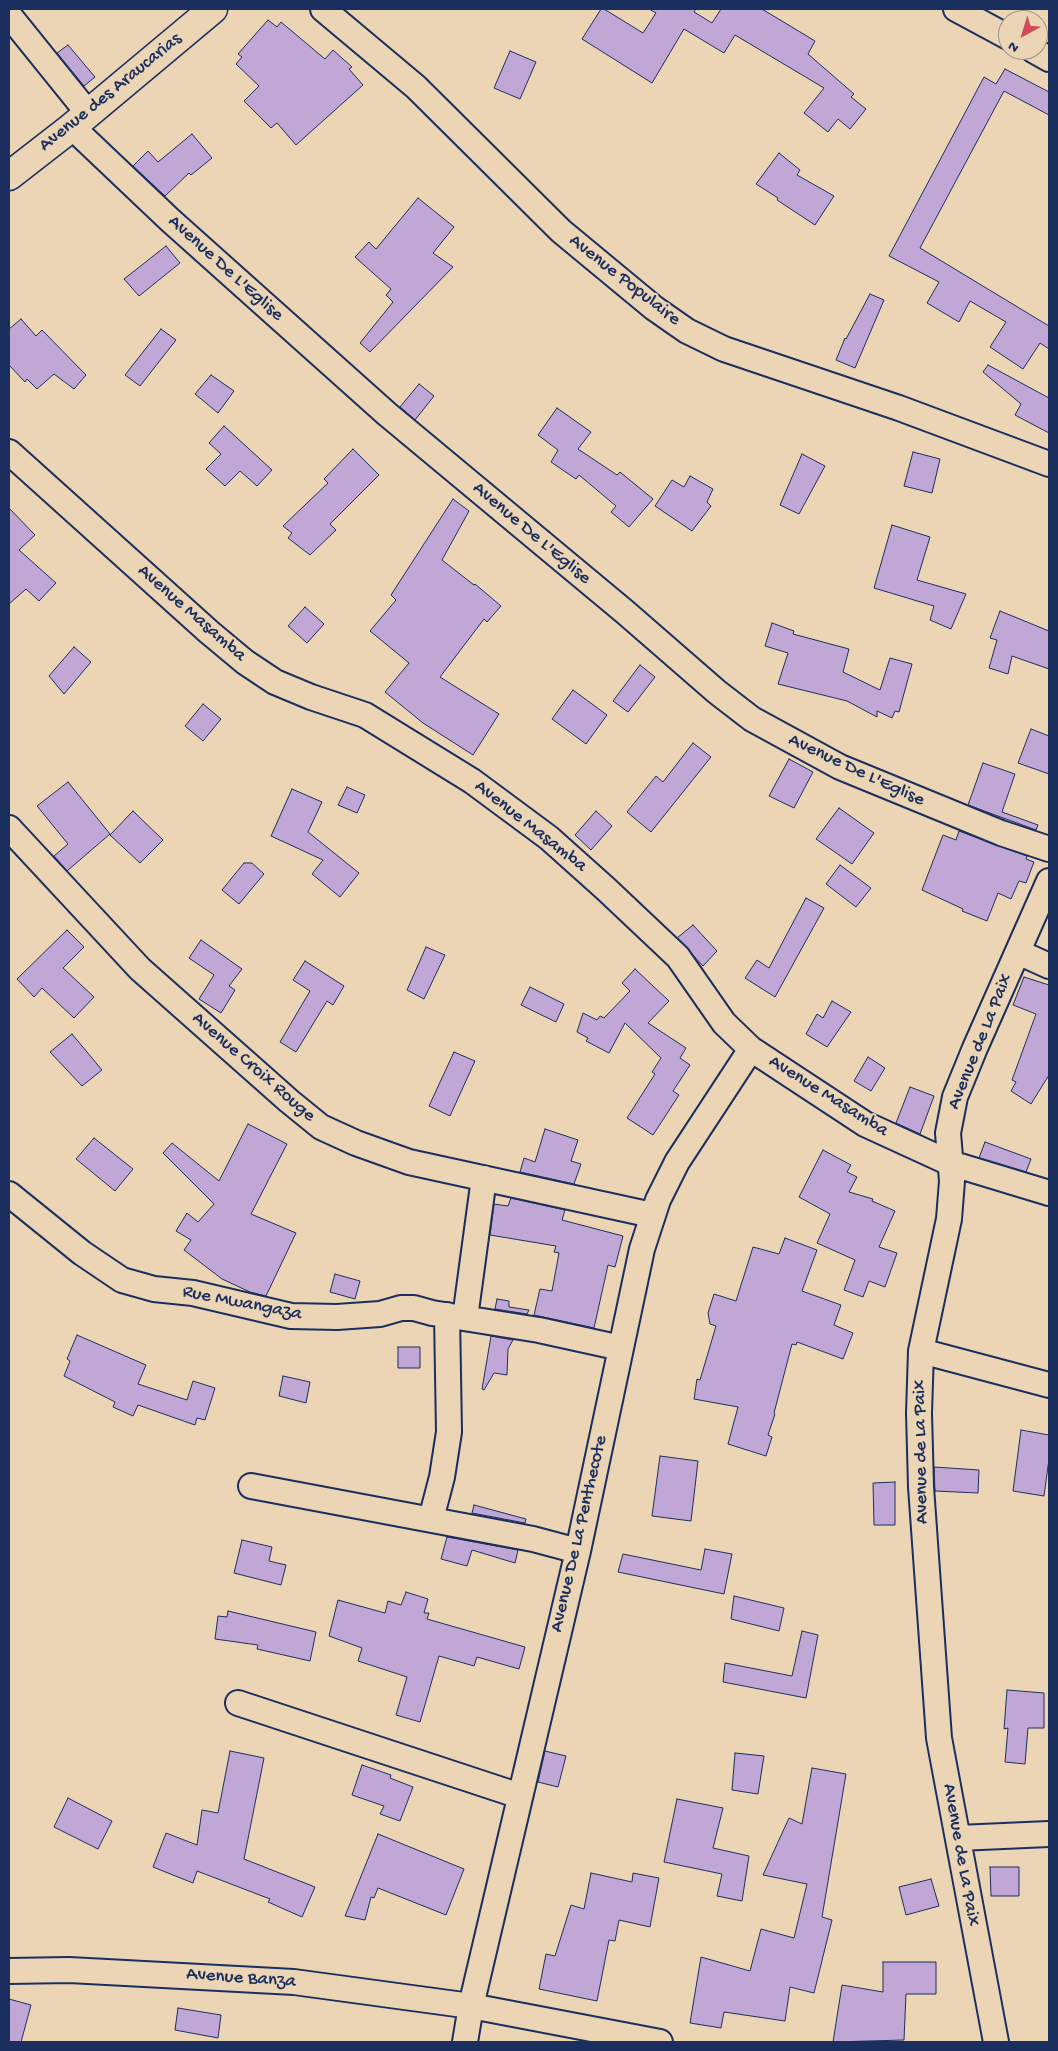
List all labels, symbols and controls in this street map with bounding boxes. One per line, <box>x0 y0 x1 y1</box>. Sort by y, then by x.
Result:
north arrow <box>998 10 1048 60</box>
street label: Avenue des Araucarias <box>35 28 187 158</box>
text: N <box>1005 37 1023 56</box>
street label: Avenue De L'Eglise <box>162 211 288 327</box>
street label: Avenue Populaire <box>564 230 684 332</box>
street label: Avenue De L'Eglise <box>467 478 595 590</box>
street label: Avenue Masamba <box>132 560 250 668</box>
street label: Avenue De L'Eglise <box>784 729 928 813</box>
street label: Avenue Masamba <box>469 776 591 878</box>
street label: Avenue de La Paix <box>943 971 1019 1113</box>
street label: Avenue Croix Rouge <box>186 1008 320 1128</box>
street label: Avenue Masamba <box>764 1051 892 1143</box>
street label: Rue Mwangaza <box>180 1281 304 1327</box>
street label: Avenue de La Paix <box>909 1380 935 1524</box>
street label: Avenue De La Penthecote <box>546 1433 614 1635</box>
street label: Avenue de La Paix <box>936 1782 984 1928</box>
street label: Avenue Banza <box>185 1964 297 1994</box>

